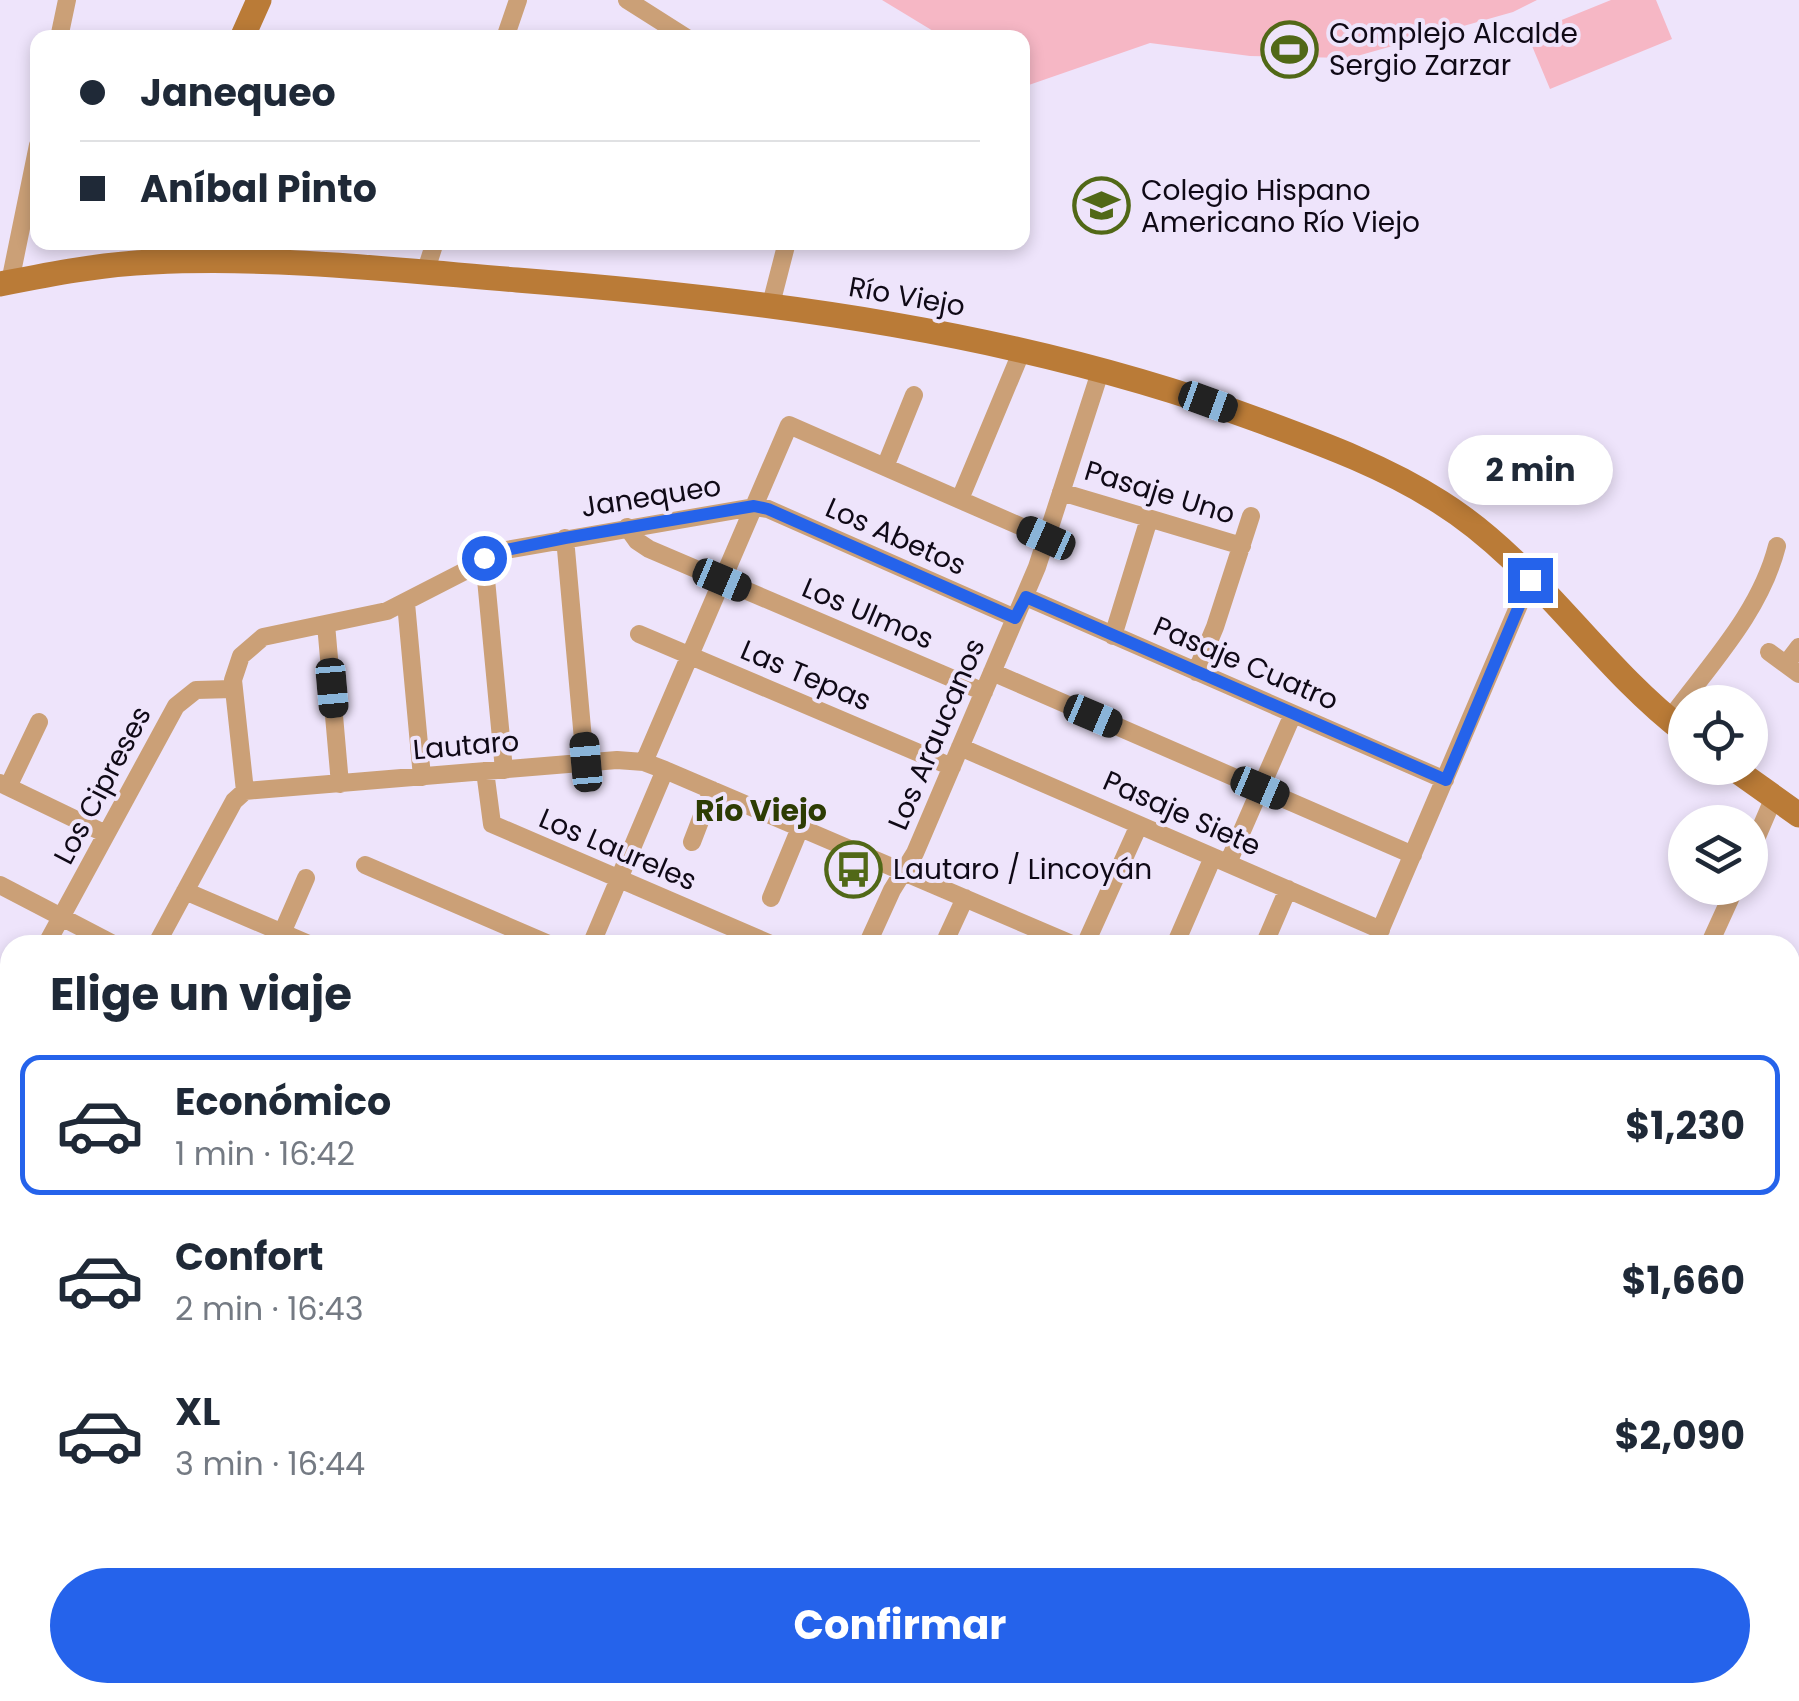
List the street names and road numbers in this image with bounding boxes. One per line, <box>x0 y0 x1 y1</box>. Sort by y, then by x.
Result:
street label: Río Viejo <box>846 267 968 326</box>
street label: Pasaje Uno <box>1080 451 1240 534</box>
street label: Janequeo <box>578 466 724 527</box>
street label: Los Abetos <box>819 488 972 585</box>
street label: Los Ulmos <box>796 568 940 659</box>
street label: Pasaje Cuatro <box>1147 607 1344 720</box>
street label: Las Tepas <box>735 631 877 720</box>
street label: Los Araucanos <box>879 632 994 836</box>
street label: Los Cipreses <box>44 699 160 871</box>
street label: Lautaro <box>411 721 521 770</box>
street label: Pasaje Siete <box>1097 761 1267 866</box>
street label: Los Laureles <box>533 799 703 900</box>

